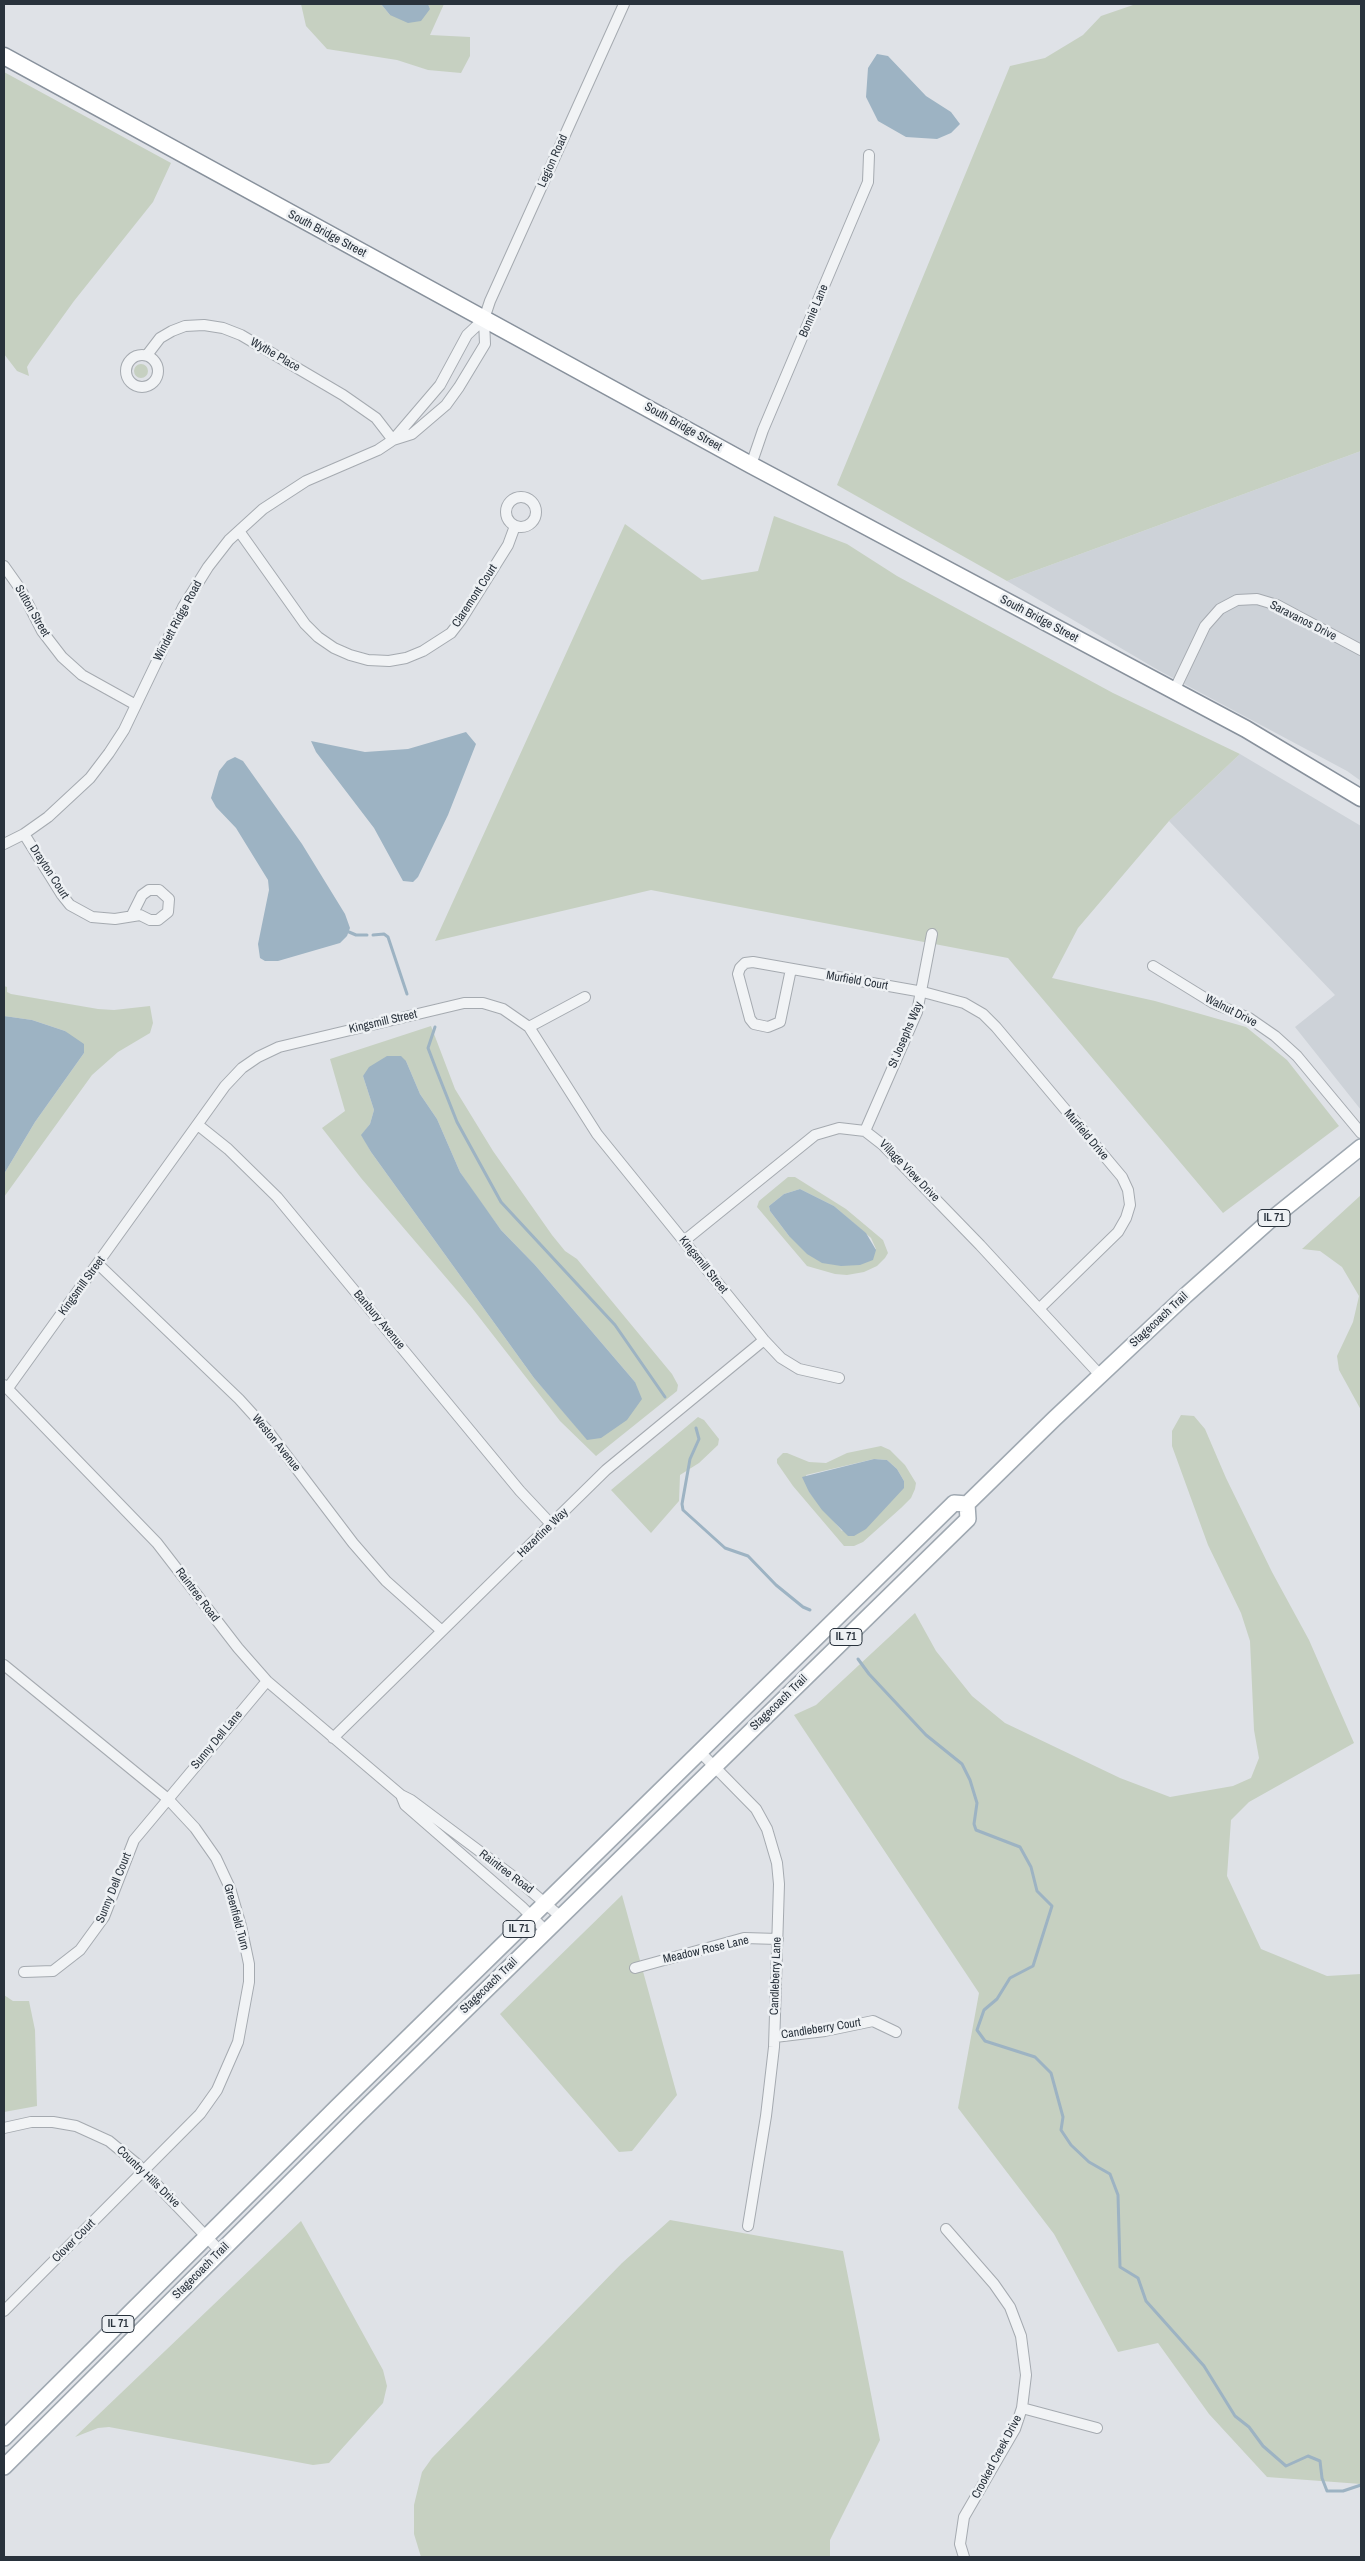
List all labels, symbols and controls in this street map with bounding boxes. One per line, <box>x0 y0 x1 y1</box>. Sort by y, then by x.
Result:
street label: Legion Road <box>535 132 571 190</box>
street label: South Bridge Street <box>285 207 369 261</box>
street label: Bonnie Lane <box>796 282 832 340</box>
street label: Wythe Place <box>248 335 302 375</box>
street label: South Bridge Street <box>642 400 724 454</box>
street label: Claremont Court <box>449 562 501 630</box>
street label: Windett Ridge Road <box>151 578 205 664</box>
street label: Sutton Street <box>11 583 53 639</box>
street label: South Bridge Street <box>997 592 1081 646</box>
street label: Saravanos Drive <box>1267 598 1339 644</box>
street label: Drayton Court <box>26 842 72 902</box>
street label: Murfield Court <box>825 968 889 994</box>
street label: Walnut Drive <box>1203 992 1259 1030</box>
street label: St Josephs Way <box>886 1000 926 1070</box>
street label: Kingsmill Street <box>348 1007 418 1037</box>
street label: Murfield Drive <box>1061 1107 1111 1163</box>
street label: Village View Drive <box>876 1137 942 1205</box>
road number: IL 71 <box>1258 1210 1290 1226</box>
street label: Kingsmill Street <box>676 1233 730 1297</box>
street label: Kingsmill Street <box>56 1254 108 1318</box>
street label: Banbury Avenue <box>350 1288 408 1352</box>
street label: Stagecoach Trail <box>1127 1289 1191 1351</box>
street label: Weston Avenue <box>249 1412 303 1474</box>
street label: Hazertine Way <box>515 1505 571 1561</box>
street label: Raintree Road <box>172 1565 222 1625</box>
road number: IL 71 <box>830 1628 862 1645</box>
street label: Stagecoach Trail <box>747 1672 811 1734</box>
street label: Sunny Dell Lane <box>188 1708 246 1772</box>
street label: Raintree Road <box>476 1847 536 1897</box>
street label: Sunny Dell Court <box>93 1851 135 1925</box>
street label: Greenfield Turn <box>220 1882 252 1952</box>
road number: IL 71 <box>503 1920 535 1938</box>
street label: Meadow Rose Lane <box>662 1933 750 1967</box>
street label: Candleberry Lane <box>767 1937 785 2015</box>
street label: Stagecoach Trail <box>457 1955 521 2017</box>
street label: Candleberry Court <box>780 2016 862 2042</box>
street label: Country Hills Drive <box>113 2143 183 2211</box>
street label: Clover Court <box>49 2216 99 2266</box>
street label: Stagecoach Trail <box>170 2240 232 2302</box>
road number: IL 71 <box>102 2316 134 2332</box>
street label: Crooked Creek Drive <box>969 2413 1025 2501</box>

